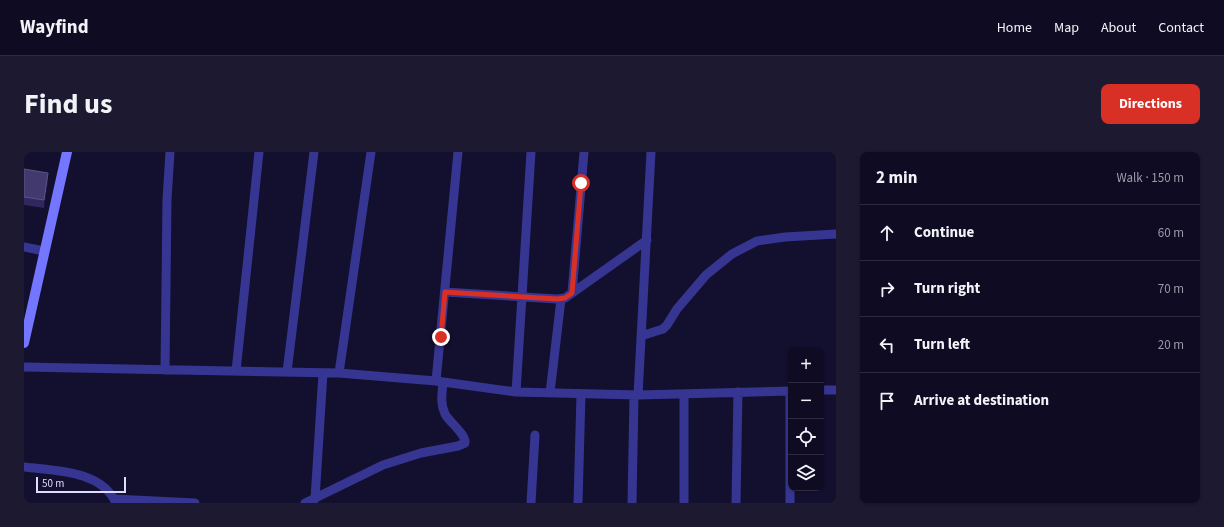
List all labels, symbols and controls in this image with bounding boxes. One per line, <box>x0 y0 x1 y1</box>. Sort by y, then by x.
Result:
text: Wayfind <box>20 14 89 41</box>
text: Home <box>997 18 1032 38</box>
text: Map <box>1054 18 1079 38</box>
text: About <box>1101 18 1136 38</box>
text: Contact <box>1158 18 1204 38</box>
text: Find us <box>24 84 112 124</box>
button: Directions <box>1101 84 1200 124</box>
text: 2 min <box>876 166 917 190</box>
text: Walk · 150 m <box>1116 169 1184 187</box>
route start <box>572 174 590 192</box>
icon: ahead <box>876 222 898 244</box>
text: Continue <box>914 222 974 243</box>
text: 60 m <box>1158 224 1184 242</box>
icon: right <box>876 278 898 300</box>
text: Turn right <box>914 278 980 299</box>
text: 70 m <box>1158 280 1184 298</box>
route end <box>432 328 450 346</box>
icon: left <box>876 334 898 356</box>
text: Turn left <box>914 334 970 355</box>
text: 20 m <box>1158 336 1184 354</box>
map controls <box>788 347 824 491</box>
button: + <box>788 347 824 383</box>
button: − <box>788 383 824 419</box>
icon: arrive <box>876 390 898 412</box>
text: Arrive at destination <box>914 390 1049 411</box>
button: locate <box>788 419 824 455</box>
button: layers <box>788 455 824 491</box>
scale bar <box>36 475 126 494</box>
text: 50 m <box>42 476 64 491</box>

